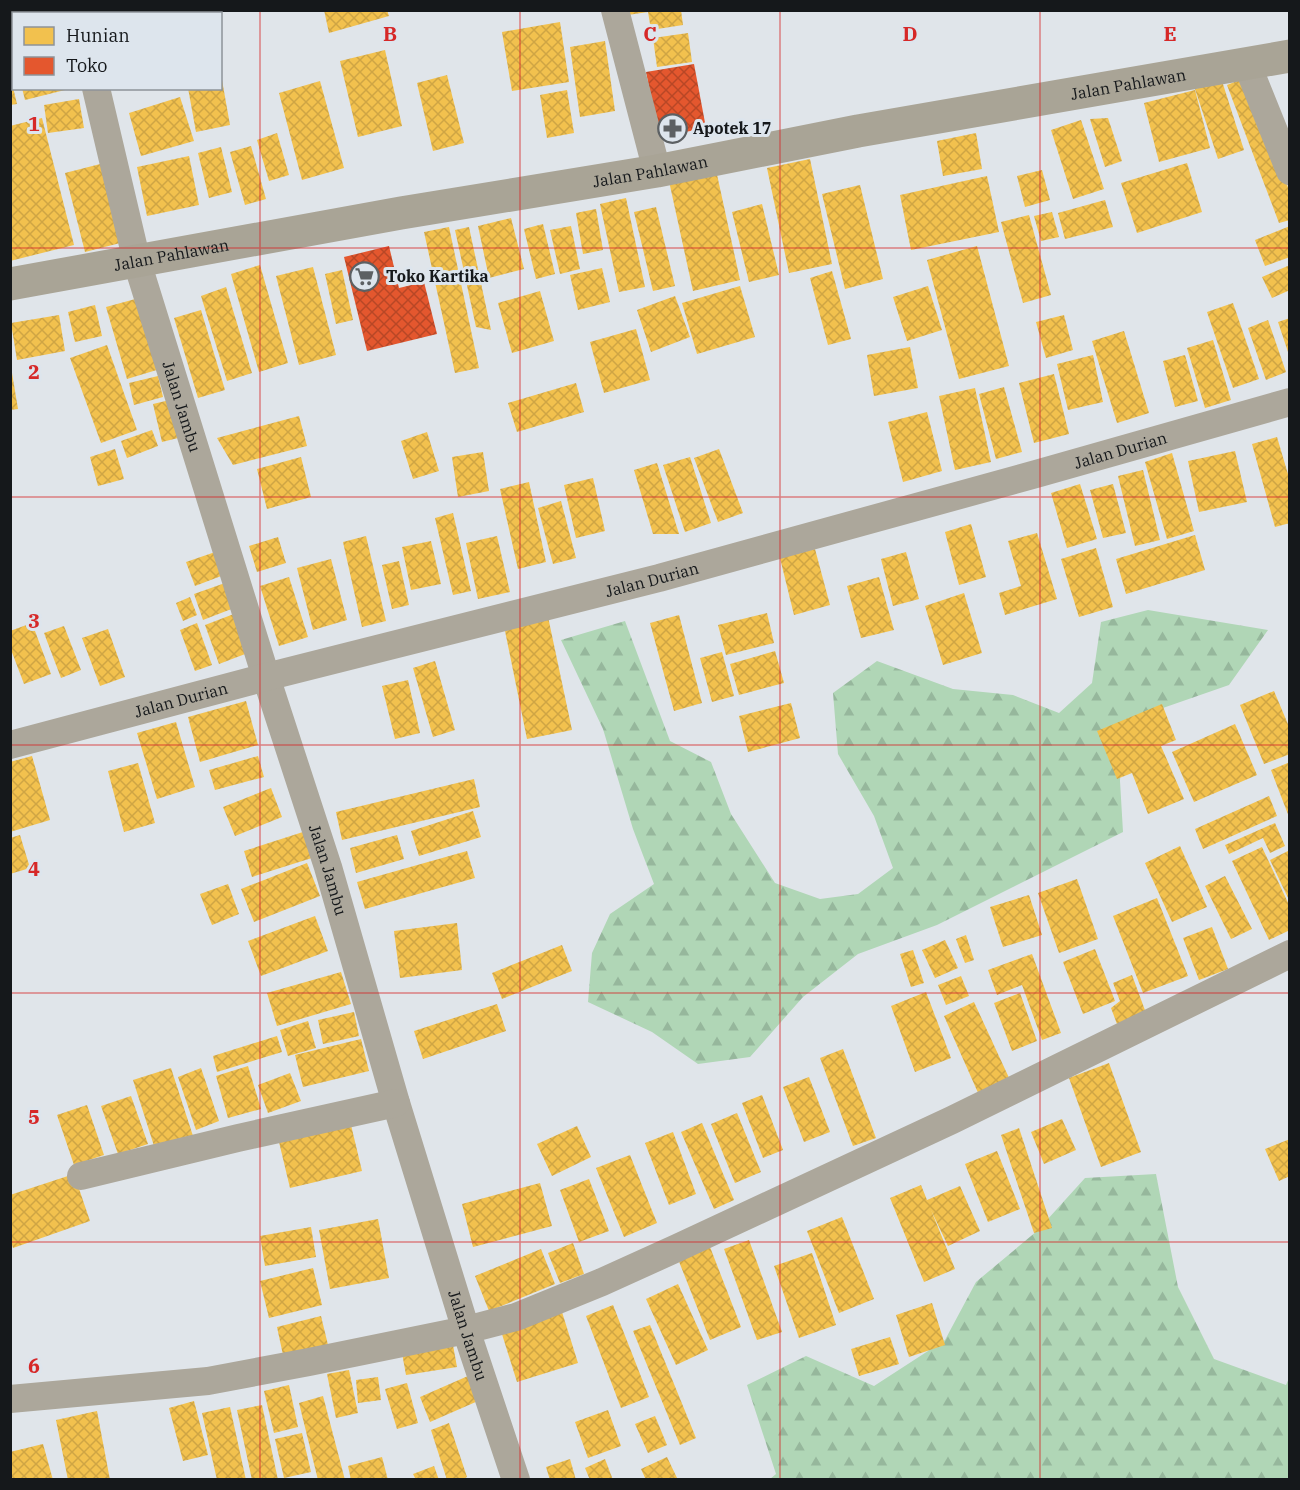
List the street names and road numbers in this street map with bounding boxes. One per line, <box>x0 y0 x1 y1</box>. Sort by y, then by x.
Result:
street label: Jalan Pahlawan <box>1069 64 1187 104</box>
street label: Jalan Pahlawan <box>591 151 710 191</box>
street label: Jalan Pahlawan <box>112 234 231 275</box>
street label: Jalan Jambu <box>158 358 205 454</box>
street label: Jalan Durian <box>1072 427 1169 473</box>
street label: Jalan Durian <box>603 558 701 601</box>
street label: Jalan Durian <box>132 678 230 722</box>
street label: Jalan Jambu <box>305 822 351 918</box>
street label: Jalan Jambu <box>444 1287 492 1383</box>

